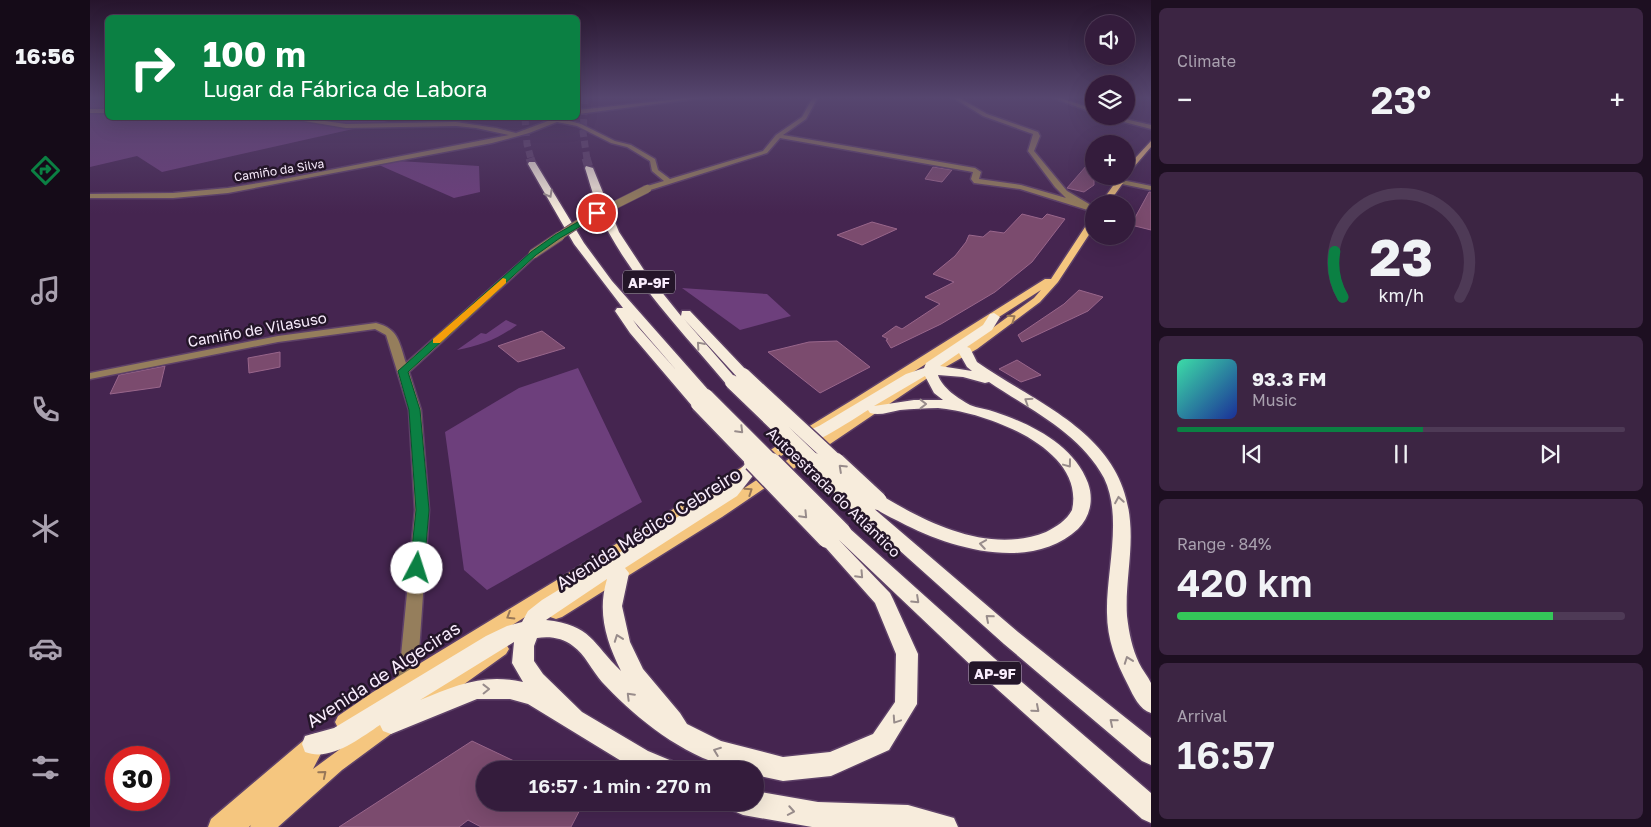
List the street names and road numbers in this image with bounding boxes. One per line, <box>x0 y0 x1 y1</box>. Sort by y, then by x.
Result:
street label: Camiño da Silva <box>233 155 325 185</box>
road number: AP-9F <box>623 270 675 294</box>
street label: Camiño de Vilasuso <box>186 308 328 350</box>
street label: Autoestrada do Atlántico <box>763 423 905 561</box>
street label: Avenida Médico Cebreiro <box>552 462 744 594</box>
street label: Avenida de Algeciras <box>302 616 464 732</box>
road number: AP-9F <box>969 661 1021 684</box>

